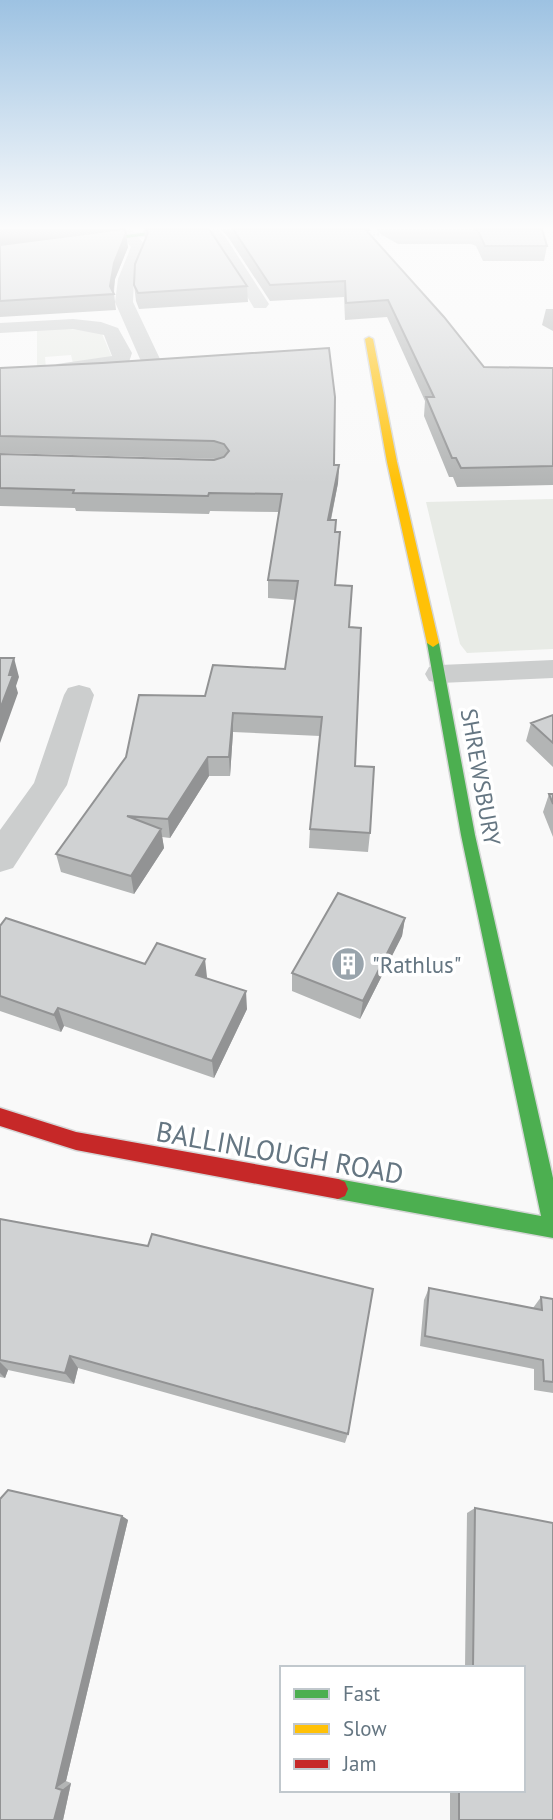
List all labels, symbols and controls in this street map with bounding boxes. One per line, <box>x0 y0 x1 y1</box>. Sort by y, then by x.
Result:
street label: SHREWSBURY <box>455 706 507 848</box>
building icon: "Rathlus" <box>329 945 367 983</box>
place label: "Rathlus" <box>372 950 461 979</box>
street label: BALLINLOUGH ROAD <box>153 1112 407 1192</box>
legend <box>280 1666 525 1792</box>
text: Fast <box>343 1680 380 1707</box>
text: Slow <box>343 1715 387 1742</box>
text: Jam <box>342 1750 377 1777</box>

